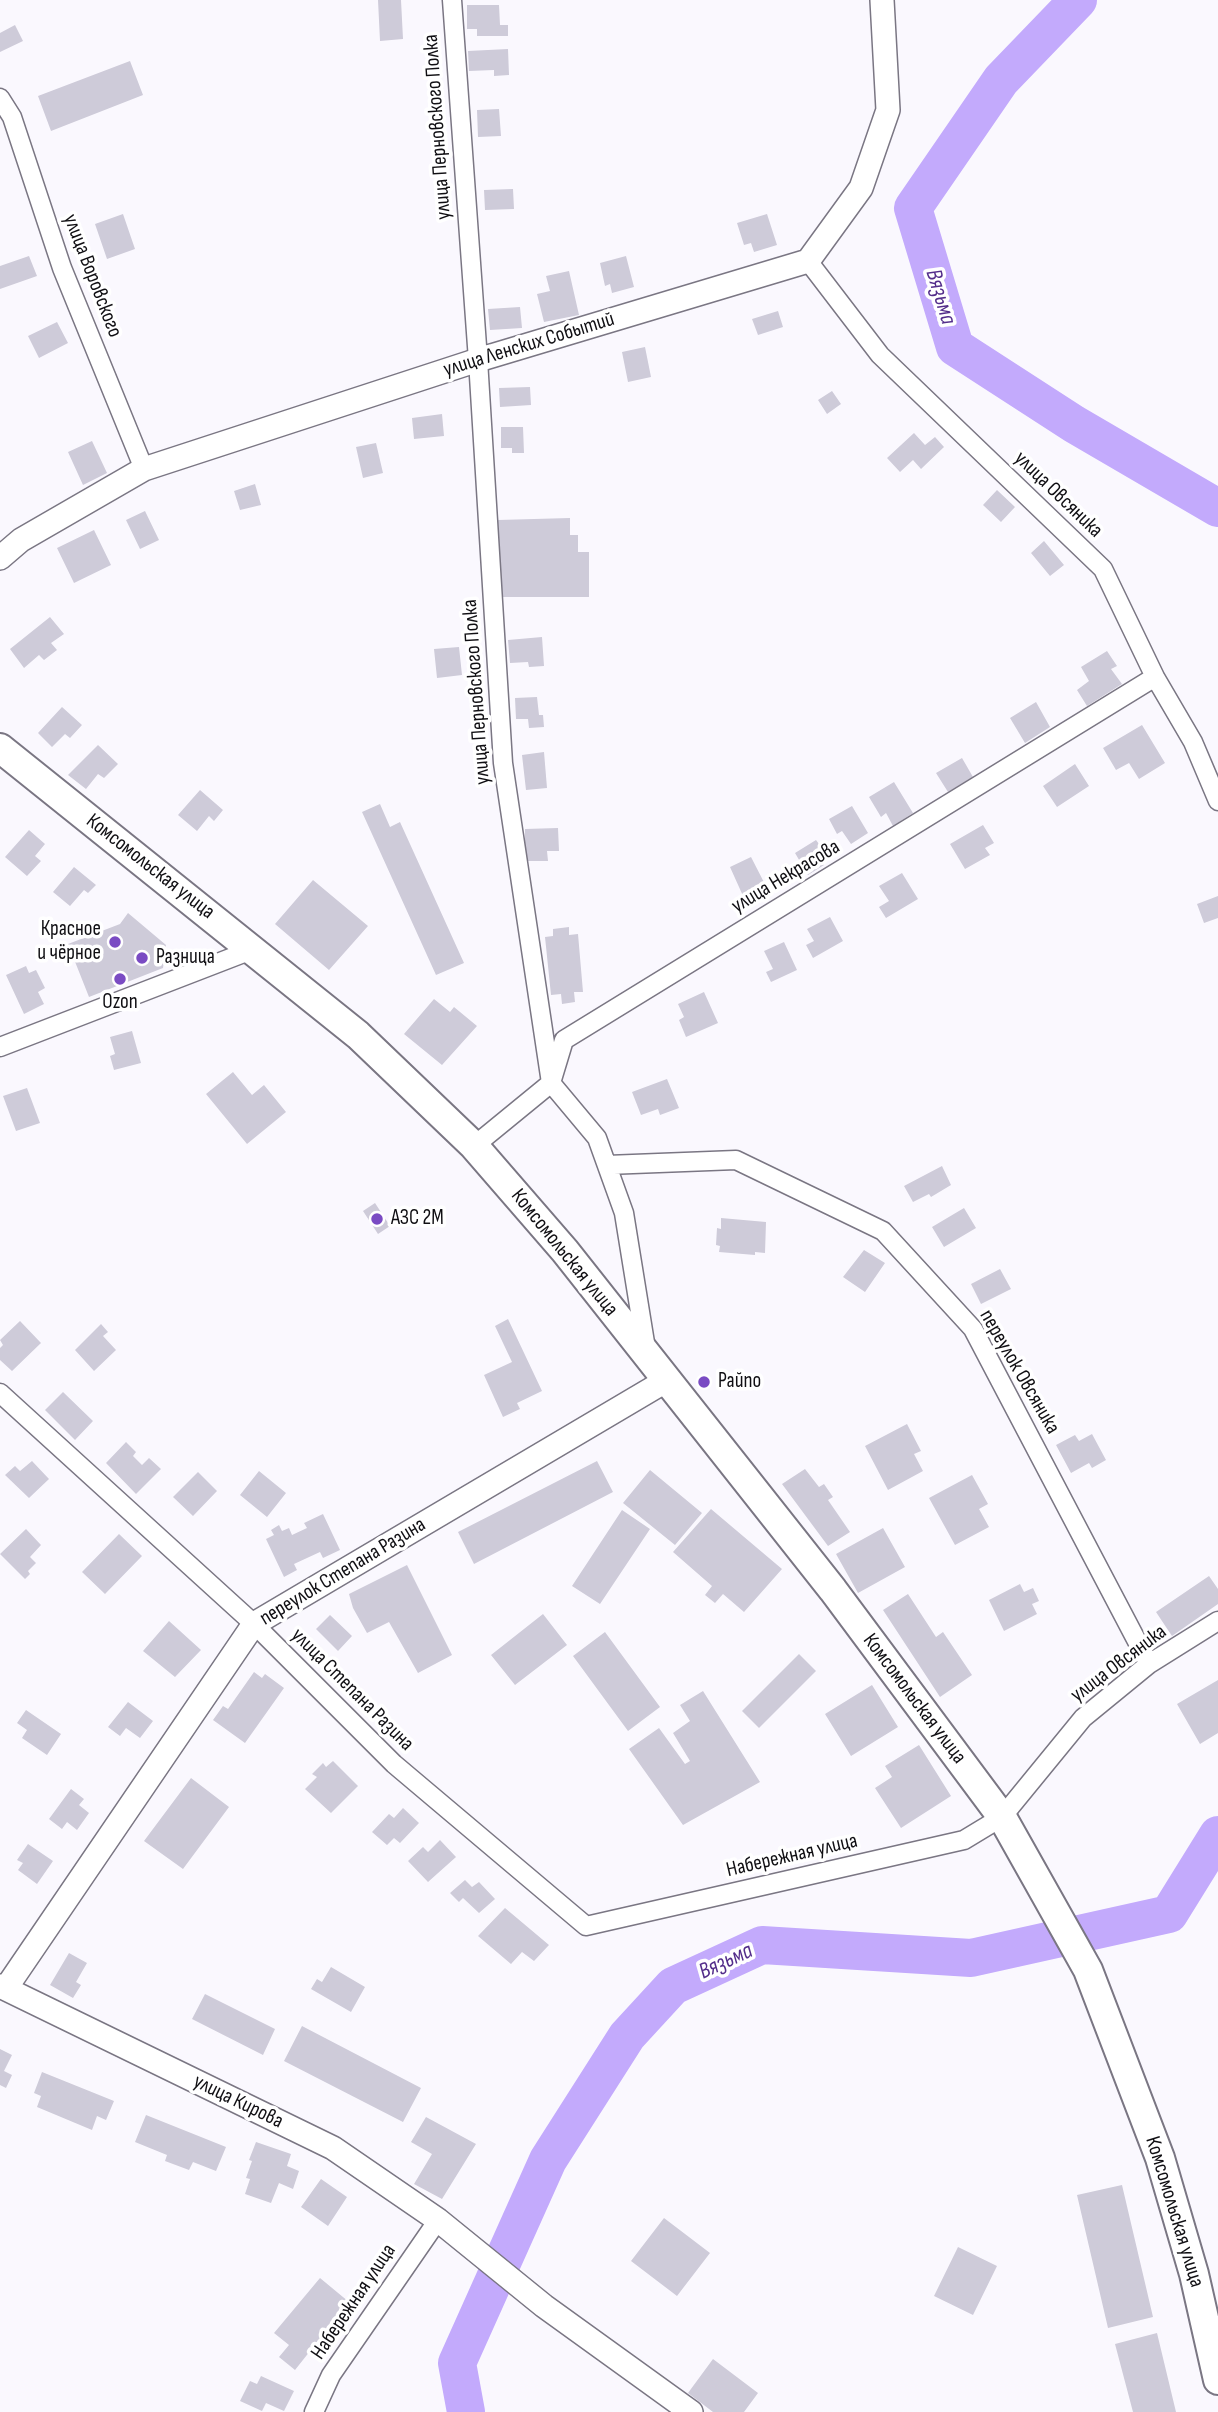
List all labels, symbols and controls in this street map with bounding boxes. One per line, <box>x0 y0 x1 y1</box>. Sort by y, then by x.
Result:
street label: улица Перновского Полка <box>419 34 457 220</box>
street label: улица Воровского <box>57 211 127 341</box>
water label: Вязьма <box>919 266 961 328</box>
street label: улица Ленских Событий <box>440 307 618 383</box>
street label: улица Овсяника <box>1008 447 1108 543</box>
street label: улица Перновского Полка <box>458 599 496 785</box>
street label: Комсомольская улица <box>81 809 219 925</box>
street label: улица Некрасова <box>727 835 845 919</box>
place label: Красное и чёрное <box>37 917 101 967</box>
marker: Красное и чёрное <box>107 934 123 950</box>
place label: Разница <box>156 945 215 971</box>
marker: Разница <box>134 950 150 966</box>
marker: Ozon <box>112 971 128 987</box>
place label: Ozon <box>102 990 138 1016</box>
street label: Комсомольская улица <box>505 1184 623 1322</box>
place label: АЗС 2М <box>391 1206 444 1232</box>
marker: АЗС 2М <box>369 1211 385 1227</box>
street label: переулок Овсяника <box>973 1305 1065 1439</box>
place label: Райпо <box>718 1369 761 1395</box>
marker: Райпо <box>696 1374 712 1390</box>
street label: переулок Степана Разина <box>255 1513 431 1631</box>
street label: улица Овсяника <box>1066 1620 1172 1708</box>
street label: улица Степана Разина <box>285 1623 419 1757</box>
street label: Комсомольская улица <box>857 1629 971 1769</box>
street label: Набережная улица <box>724 1829 860 1883</box>
water label: Вязьма <box>695 1938 757 1986</box>
street label: улица Кирова <box>189 2069 287 2135</box>
street label: Комсомольская улица <box>1139 2134 1209 2290</box>
street label: Набережная улица <box>306 2239 402 2365</box>

